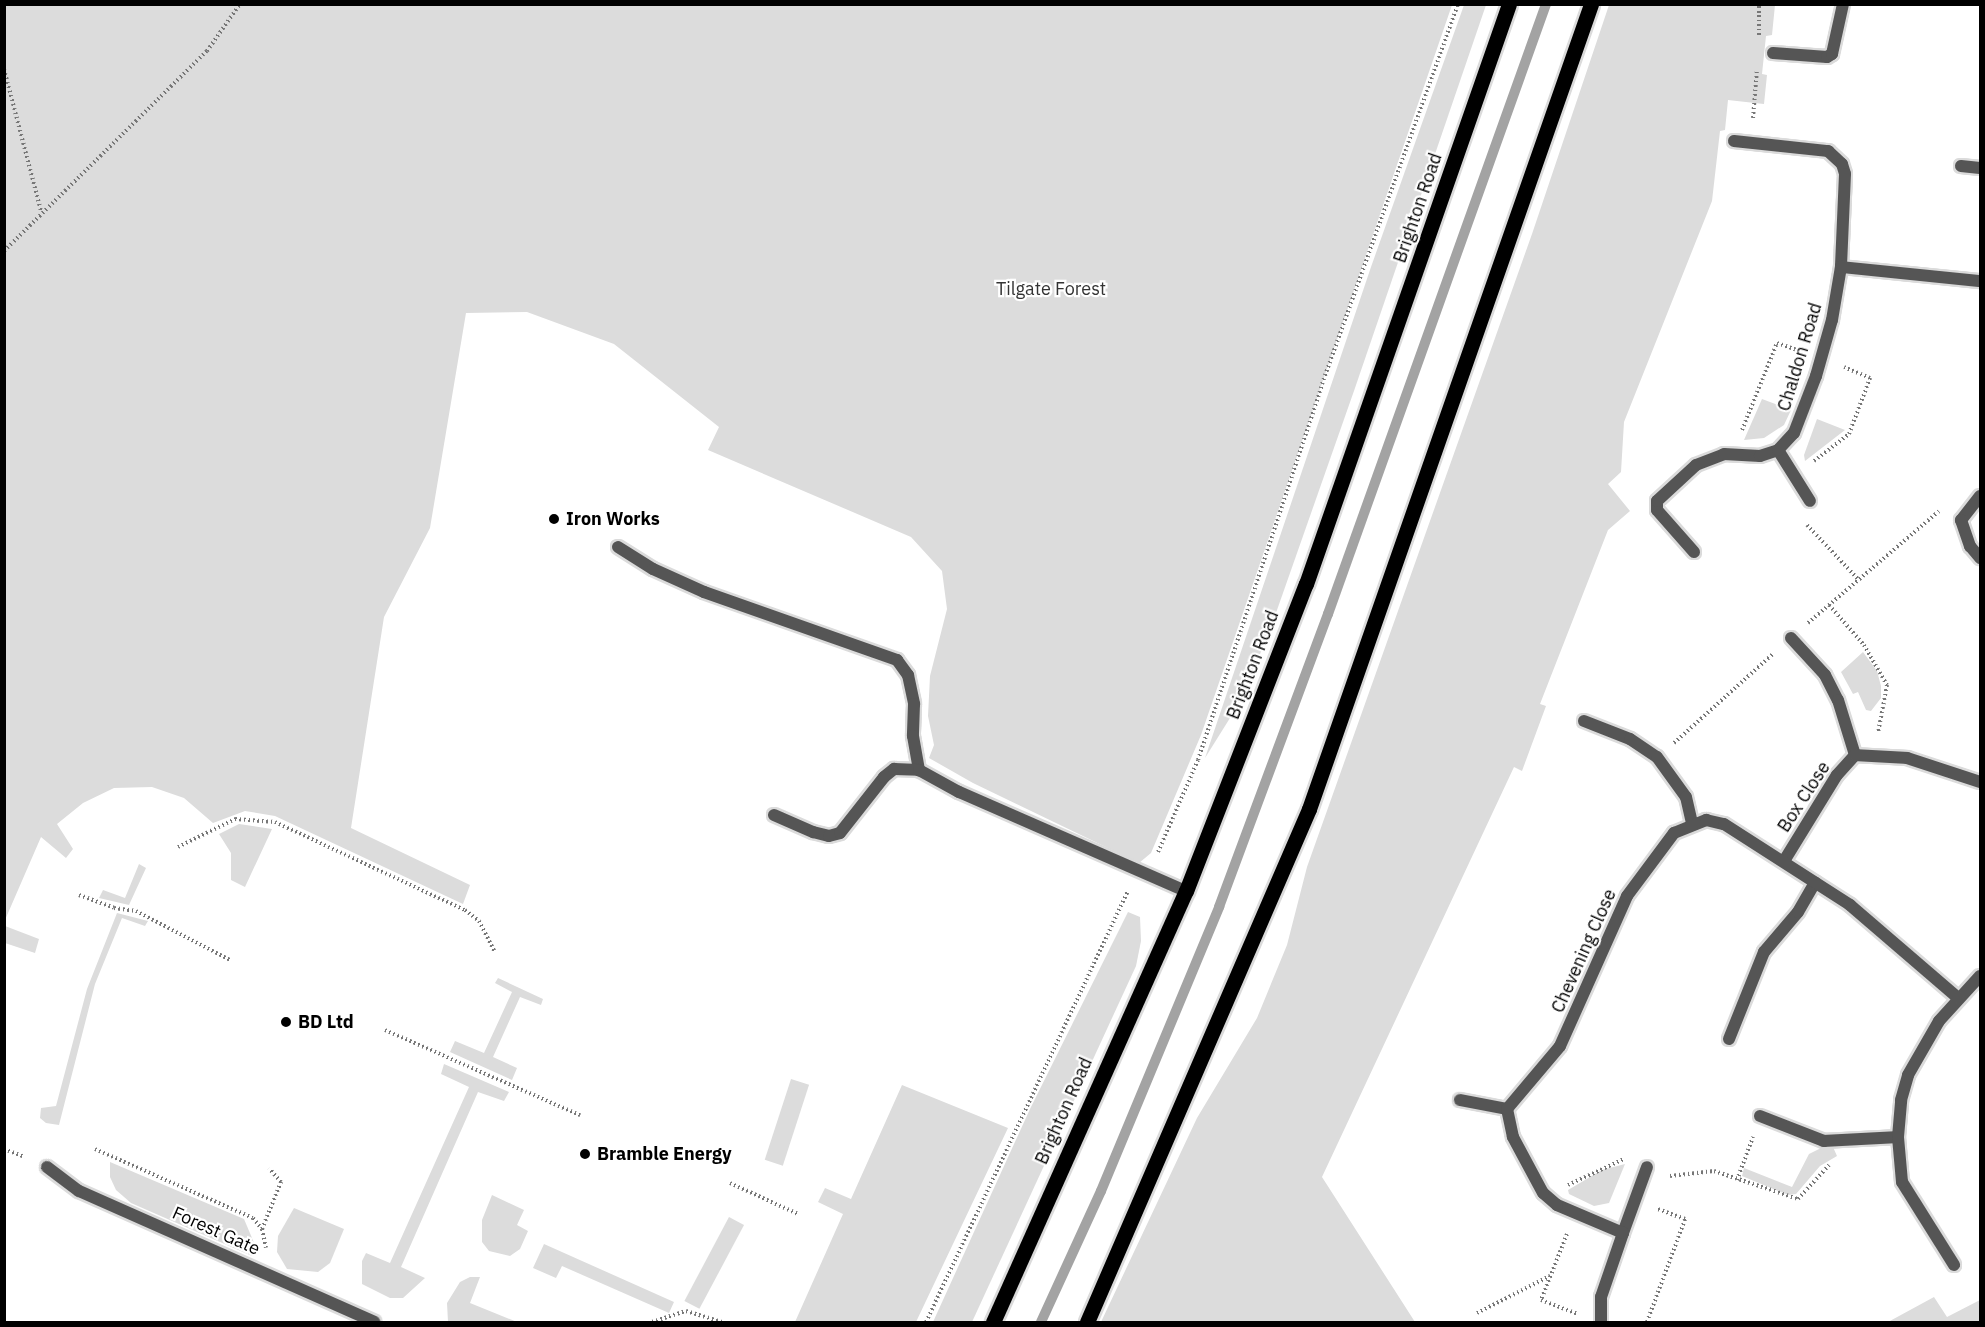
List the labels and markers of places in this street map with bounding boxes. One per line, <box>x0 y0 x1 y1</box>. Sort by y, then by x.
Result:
place label: Iron Works <box>566 508 660 530</box>
marker: Iron Works <box>547 512 561 526</box>
place label: BD Ltd <box>298 1011 354 1033</box>
marker: BD Ltd <box>279 1015 293 1029</box>
place label: Bramble Energy <box>597 1143 732 1165</box>
marker: Bramble Energy <box>578 1147 592 1161</box>

